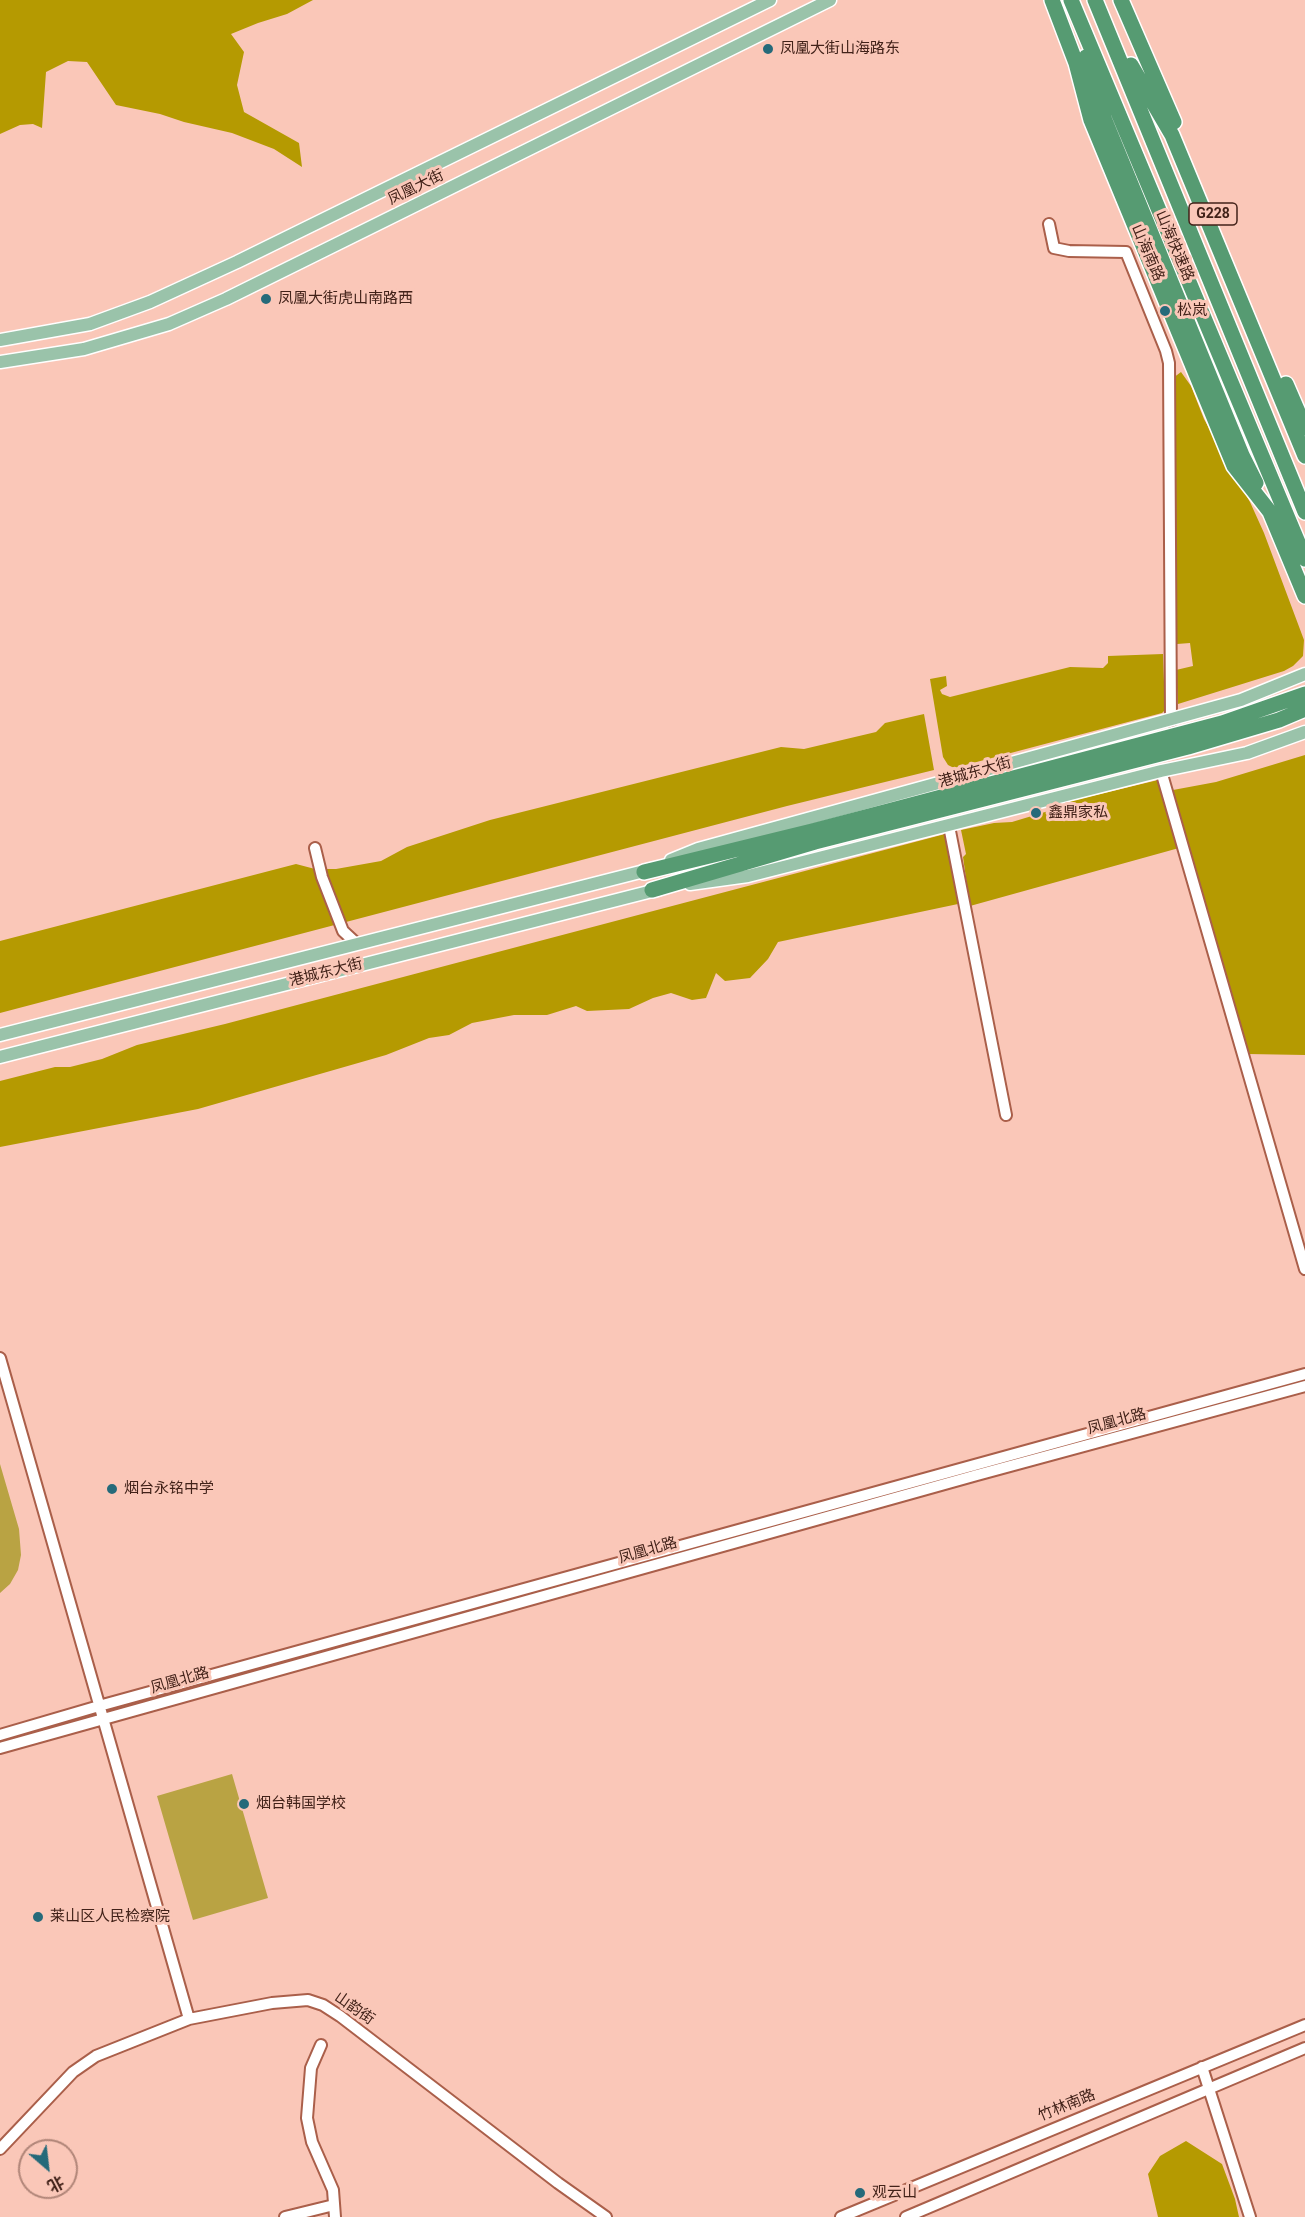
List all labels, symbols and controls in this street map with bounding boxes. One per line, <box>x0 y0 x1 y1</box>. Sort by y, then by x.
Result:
place label: 凤凰大街山海路东 <box>780 40 900 58</box>
marker: 凤凰大街山海路东 <box>761 42 775 56</box>
street label: 凤凰大街 <box>385 167 447 209</box>
road number: G228 <box>1189 203 1237 225</box>
street label: 山海快速路 <box>1151 208 1197 284</box>
street label: 山海南路 <box>1127 222 1167 284</box>
place label: 凤凰大街虎山南路西 <box>278 290 413 308</box>
marker: 凤凰大街虎山南路西 <box>259 292 273 306</box>
place label: 松岚 <box>1177 302 1207 320</box>
marker: 松岚 <box>1158 304 1172 318</box>
street label: 港城东大街 <box>936 754 1014 792</box>
place label: 鑫鼎家私 <box>1048 804 1108 822</box>
marker: 鑫鼎家私 <box>1029 806 1043 820</box>
street label: 港城东大街 <box>287 955 365 991</box>
street label: 凤凰北路 <box>1086 1406 1148 1438</box>
place label: 烟台永铭中学 <box>124 1480 214 1498</box>
marker: 烟台永铭中学 <box>105 1482 119 1496</box>
street label: 凤凰北路 <box>617 1534 679 1568</box>
street label: 凤凰北路 <box>149 1664 211 1698</box>
place label: 烟台韩国学校 <box>256 1795 346 1813</box>
marker: 烟台韩国学校 <box>237 1797 251 1811</box>
place label: 莱山区人民检察院 <box>50 1908 170 1926</box>
marker: 莱山区人民检察院 <box>31 1910 45 1924</box>
street label: 山韵街 <box>330 1989 378 2029</box>
street label: 竹林南路 <box>1036 2086 1098 2126</box>
north arrow <box>18 2139 78 2199</box>
text: 北 <box>44 2171 67 2196</box>
place label: 观云山 <box>872 2184 917 2202</box>
marker: 观云山 <box>853 2186 867 2200</box>

